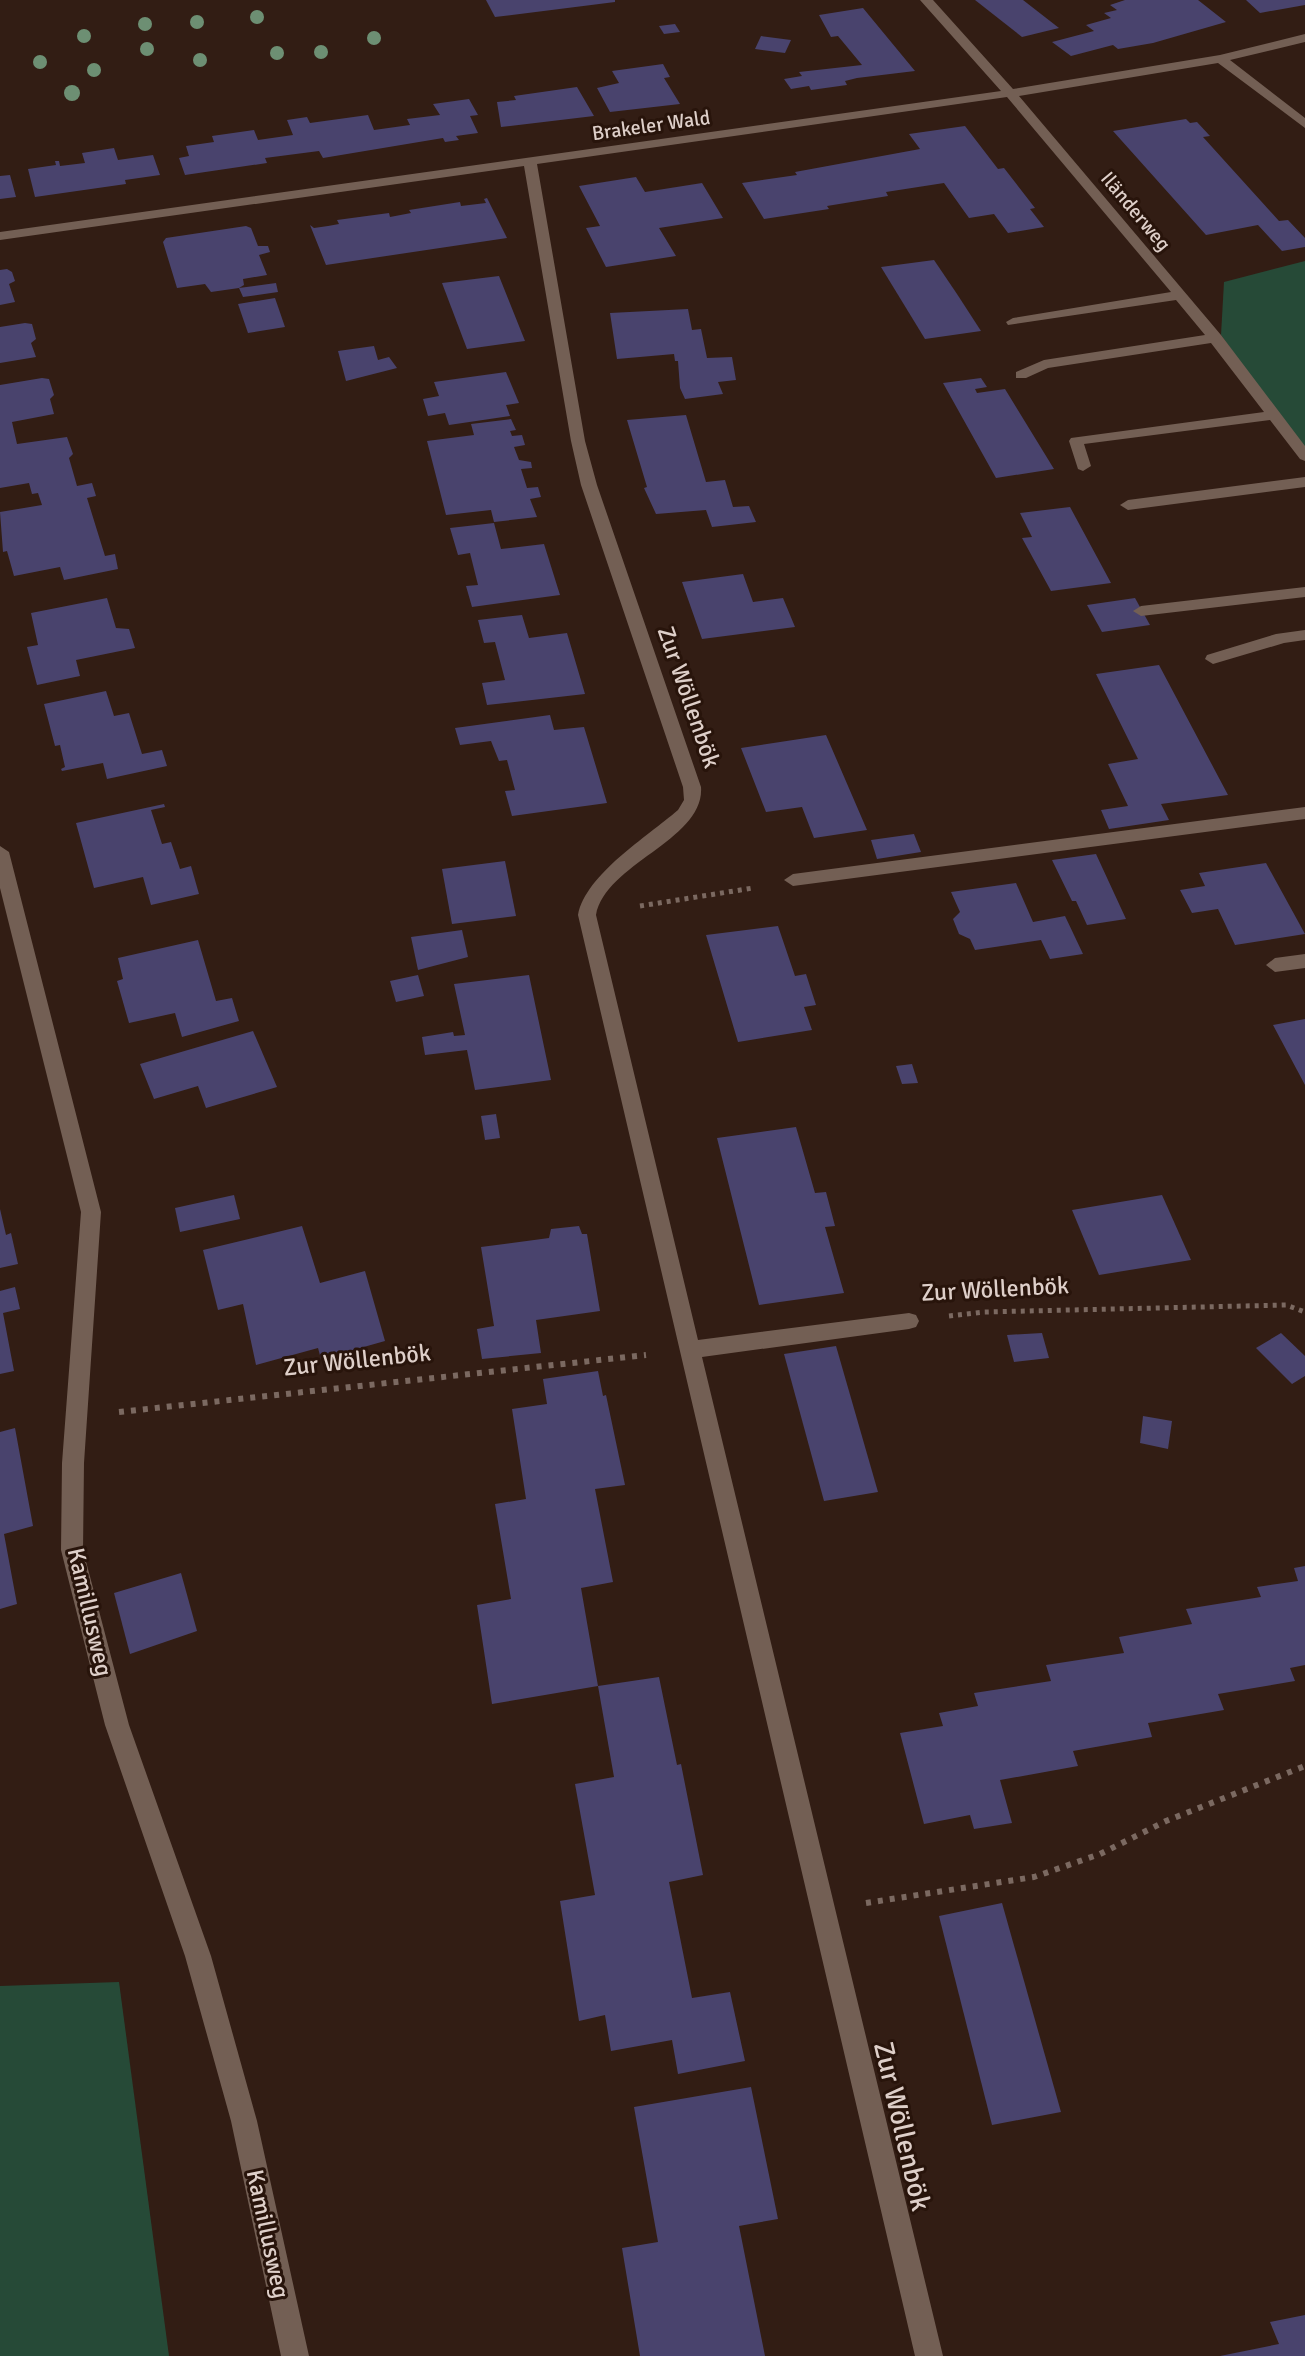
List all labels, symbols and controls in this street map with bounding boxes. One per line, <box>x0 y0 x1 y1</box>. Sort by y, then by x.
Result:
street label: Brakeler Wald <box>590 105 712 146</box>
street label: Iländerweg <box>1095 167 1176 256</box>
street label: Zur Wöllenbök <box>651 622 727 772</box>
street label: Zur Wöllenbök <box>920 1270 1070 1308</box>
street label: Zur Wöllenbök <box>282 1337 432 1383</box>
street label: Kamillusweg <box>61 1545 119 1679</box>
street label: Zur Wöllenbök <box>866 2038 938 2214</box>
street label: Kamillusweg <box>240 2167 296 2301</box>

